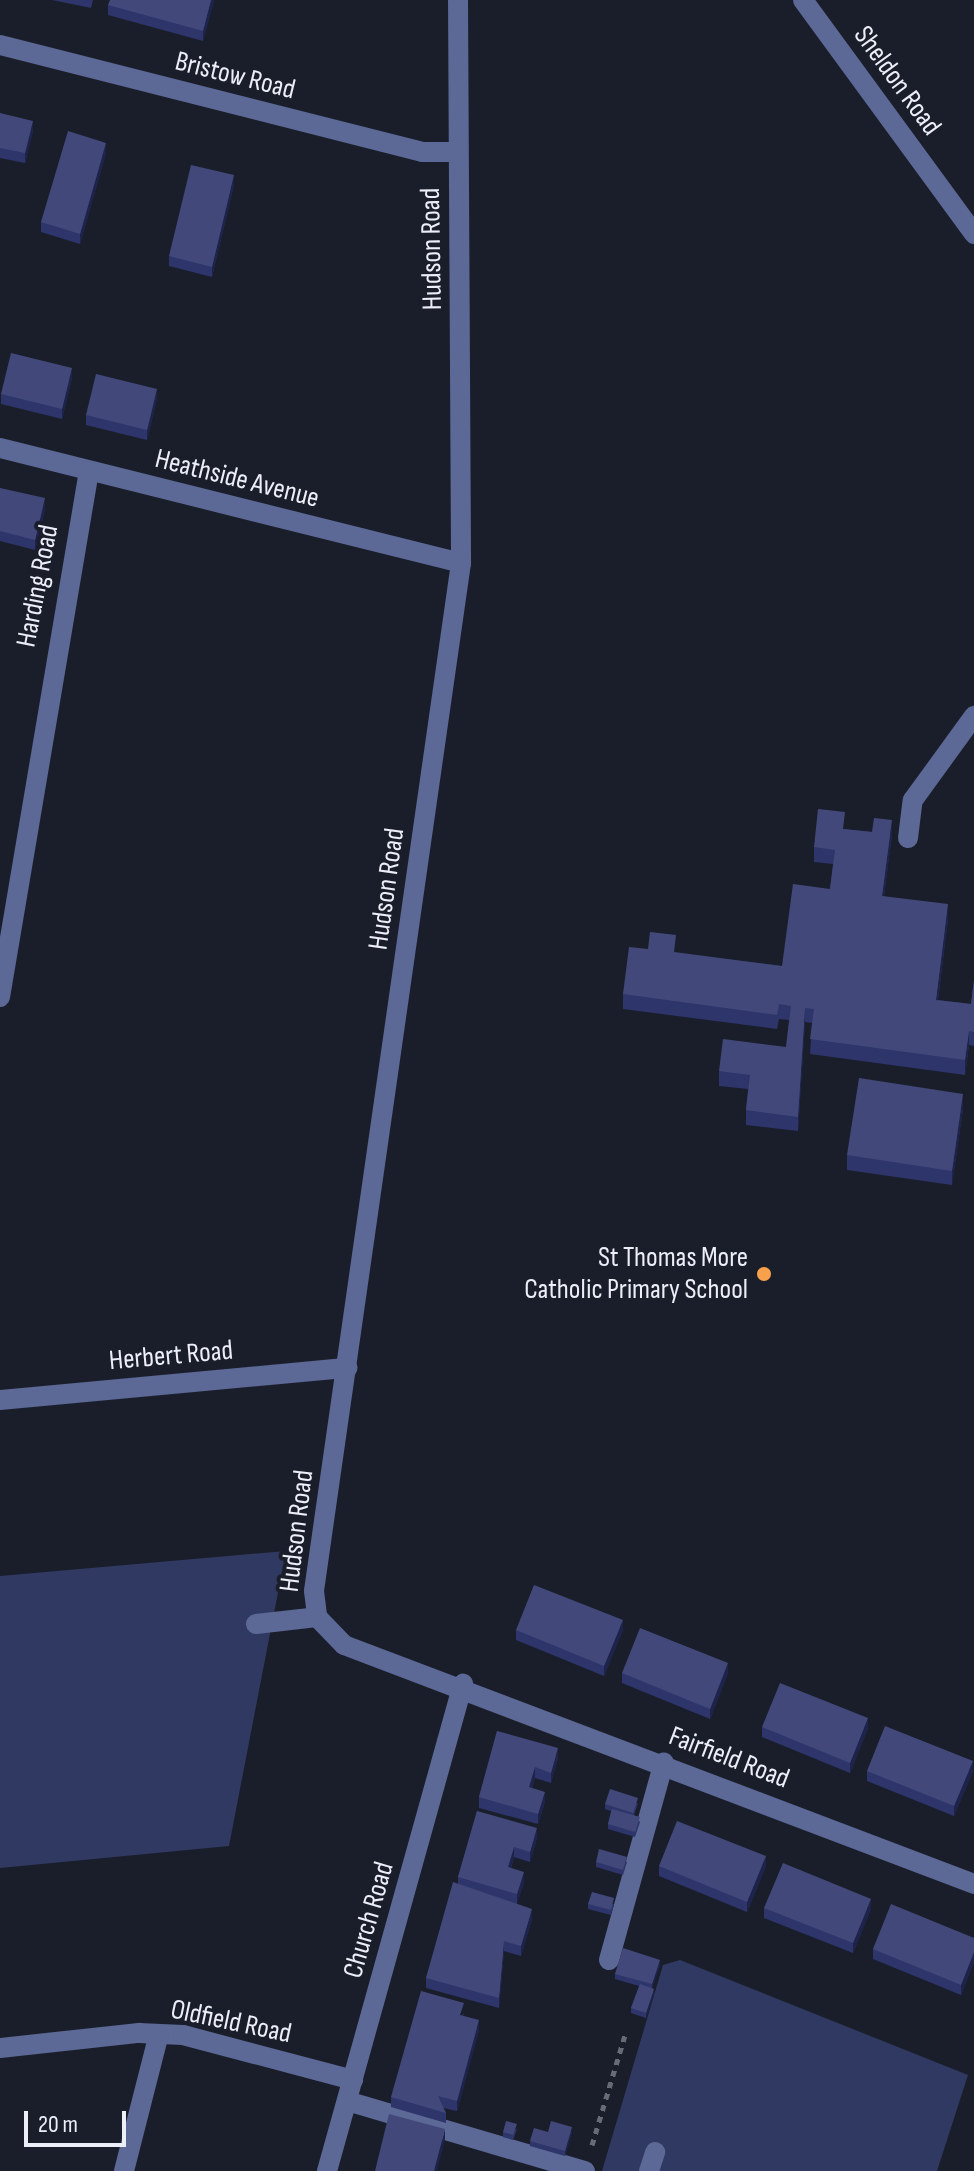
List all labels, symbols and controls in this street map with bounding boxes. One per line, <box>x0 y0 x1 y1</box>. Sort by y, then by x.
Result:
street label: Sheldon Road <box>846 20 948 142</box>
street label: Bristow Road <box>172 45 298 107</box>
street label: Hudson Road <box>414 188 450 310</box>
street label: Heathside Avenue <box>151 442 323 516</box>
street label: Harding Road <box>10 522 66 650</box>
street label: Hudson Road <box>362 826 412 952</box>
place label: St Thomas More Catholic Primary School <box>524 1241 748 1307</box>
marker: St Thomas More Catholic Primary School <box>755 1265 773 1283</box>
street label: Herbert Road <box>108 1334 234 1378</box>
street label: Hudson Road <box>273 1468 321 1594</box>
street label: Fairfield Road <box>664 1720 794 1796</box>
street label: Church Road <box>336 1858 402 1982</box>
street label: Oldfield Road <box>168 1993 294 2051</box>
scale bar <box>28 2095 130 2145</box>
text: 20 m <box>38 2110 78 2139</box>

